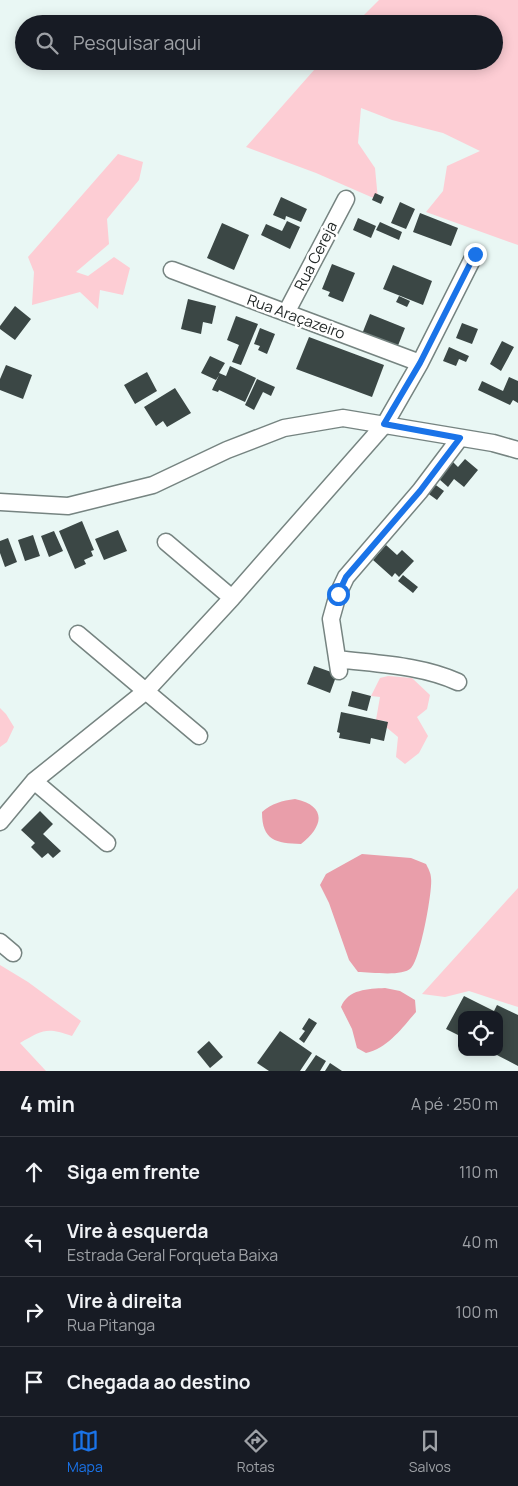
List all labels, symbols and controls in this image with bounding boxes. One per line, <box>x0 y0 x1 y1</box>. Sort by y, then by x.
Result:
search box <box>15 15 503 70</box>
icon: search <box>33 29 61 57</box>
text: Pesquisar aqui <box>73 30 201 56</box>
street label: Rua Cereja <box>289 217 342 294</box>
route end <box>464 243 487 266</box>
street label: Rua Araçazeiro <box>244 289 348 344</box>
route start <box>327 583 350 606</box>
map controls <box>458 1011 503 1056</box>
button: locate <box>458 1011 503 1056</box>
text: 4 min <box>20 1090 75 1118</box>
text: A pé · 250 m <box>411 1093 498 1115</box>
icon: ahead <box>20 1158 48 1186</box>
text: Siga em frente <box>67 1159 200 1185</box>
text: 110 m <box>459 1161 498 1183</box>
text: Vire à esquerda <box>67 1218 208 1244</box>
icon: left <box>20 1228 48 1256</box>
text: 40 m <box>462 1231 498 1253</box>
text: Estrada Geral Forqueta Baixa <box>67 1244 278 1266</box>
text: Vire à direita <box>67 1288 182 1314</box>
icon: right <box>20 1298 48 1326</box>
text: 100 m <box>455 1301 498 1323</box>
text: Rua Pitanga <box>67 1314 155 1336</box>
icon: arrive <box>20 1368 48 1396</box>
text: Chegada ao destino <box>67 1369 250 1395</box>
tab: Mapa <box>67 1427 103 1476</box>
tab: Rotas <box>237 1427 275 1476</box>
tab: Salvos <box>409 1427 451 1476</box>

